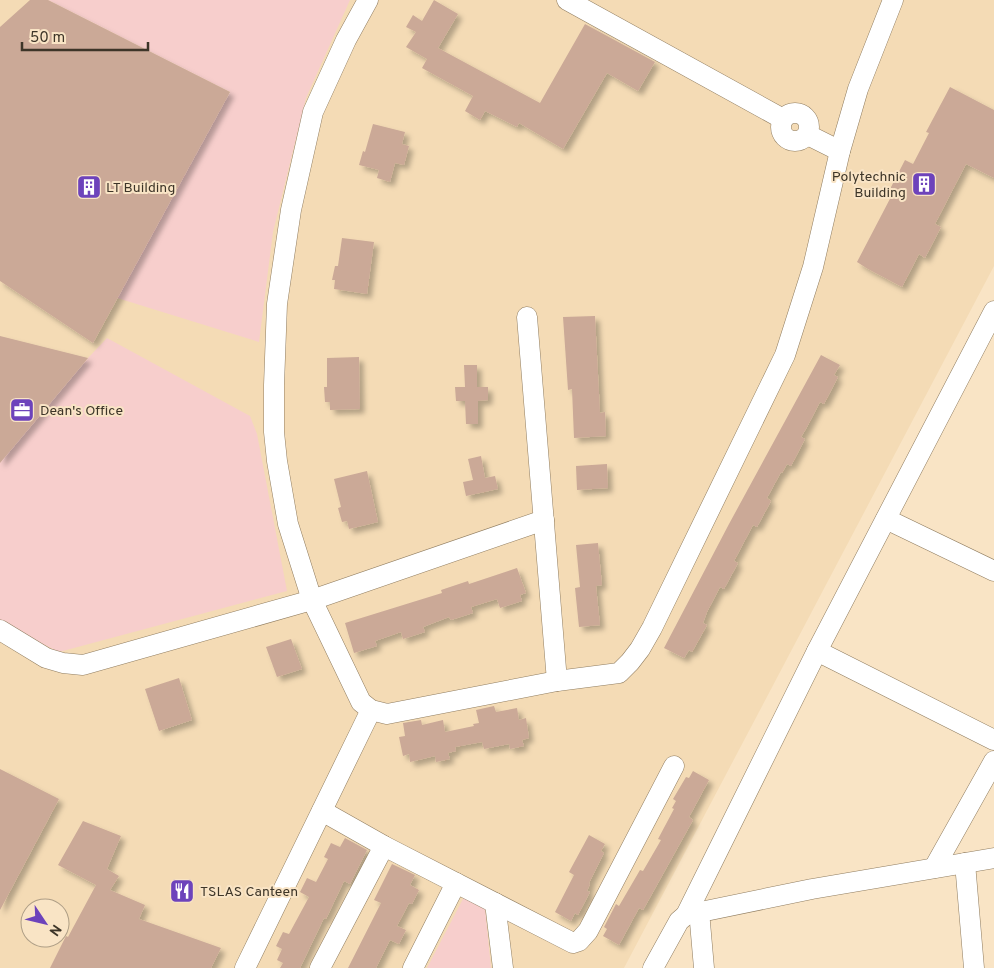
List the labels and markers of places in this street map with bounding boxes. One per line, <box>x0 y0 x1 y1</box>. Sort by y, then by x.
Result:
place label: Polytechnic Building <box>832 169 906 202</box>
building icon: Polytechnic Building <box>911 171 937 197</box>
building icon: LT Building <box>76 174 102 200</box>
place label: LT Building <box>106 180 175 197</box>
office icon: Dean's Office <box>9 397 35 423</box>
place label: Dean's Office <box>40 403 123 420</box>
restaurant icon: TSLAS Canteen <box>169 878 195 904</box>
place label: TSLAS Canteen <box>200 884 298 901</box>

